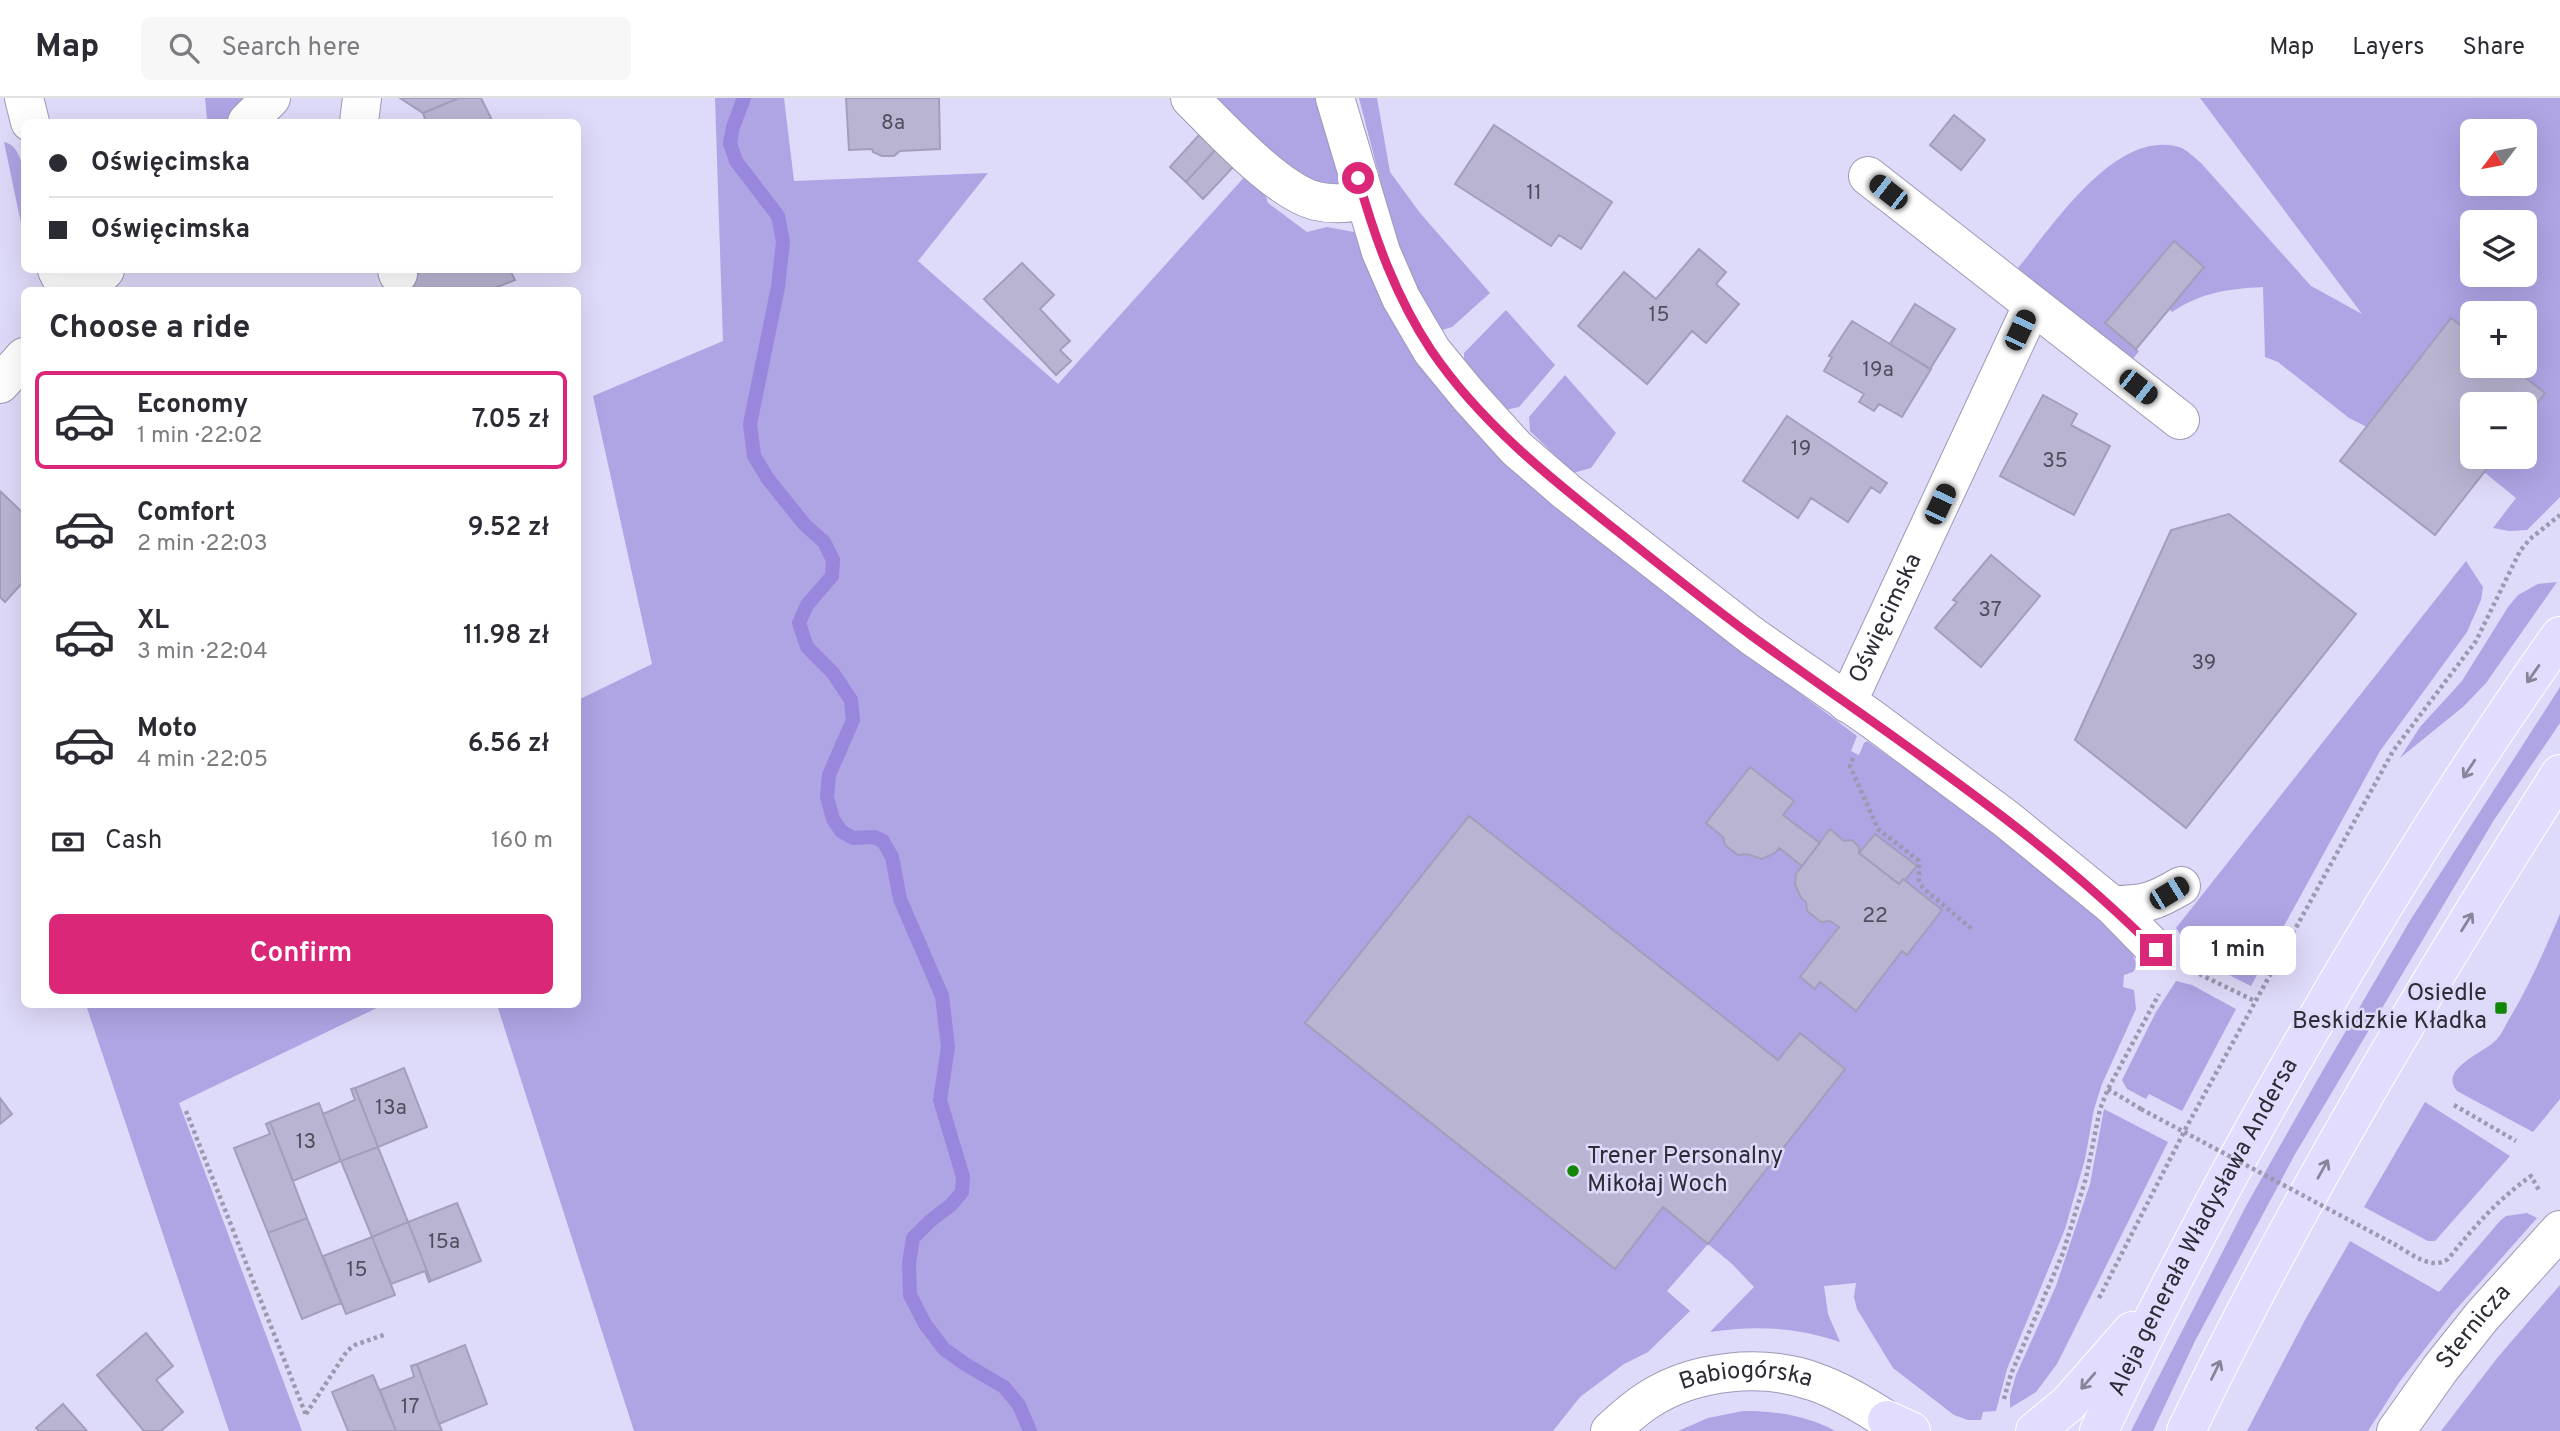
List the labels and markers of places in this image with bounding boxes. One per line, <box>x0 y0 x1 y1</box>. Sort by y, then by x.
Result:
place label: Osiedle Beskidzkie Kładka <box>2292 979 2487 1037</box>
marker: Osiedle Beskidzkie Kładka <box>2493 1000 2509 1016</box>
place label: Trener Personalny Mikołaj Woch <box>1587 1142 1783 1200</box>
marker: Trener Personalny Mikołaj Woch <box>1565 1163 1581 1179</box>

